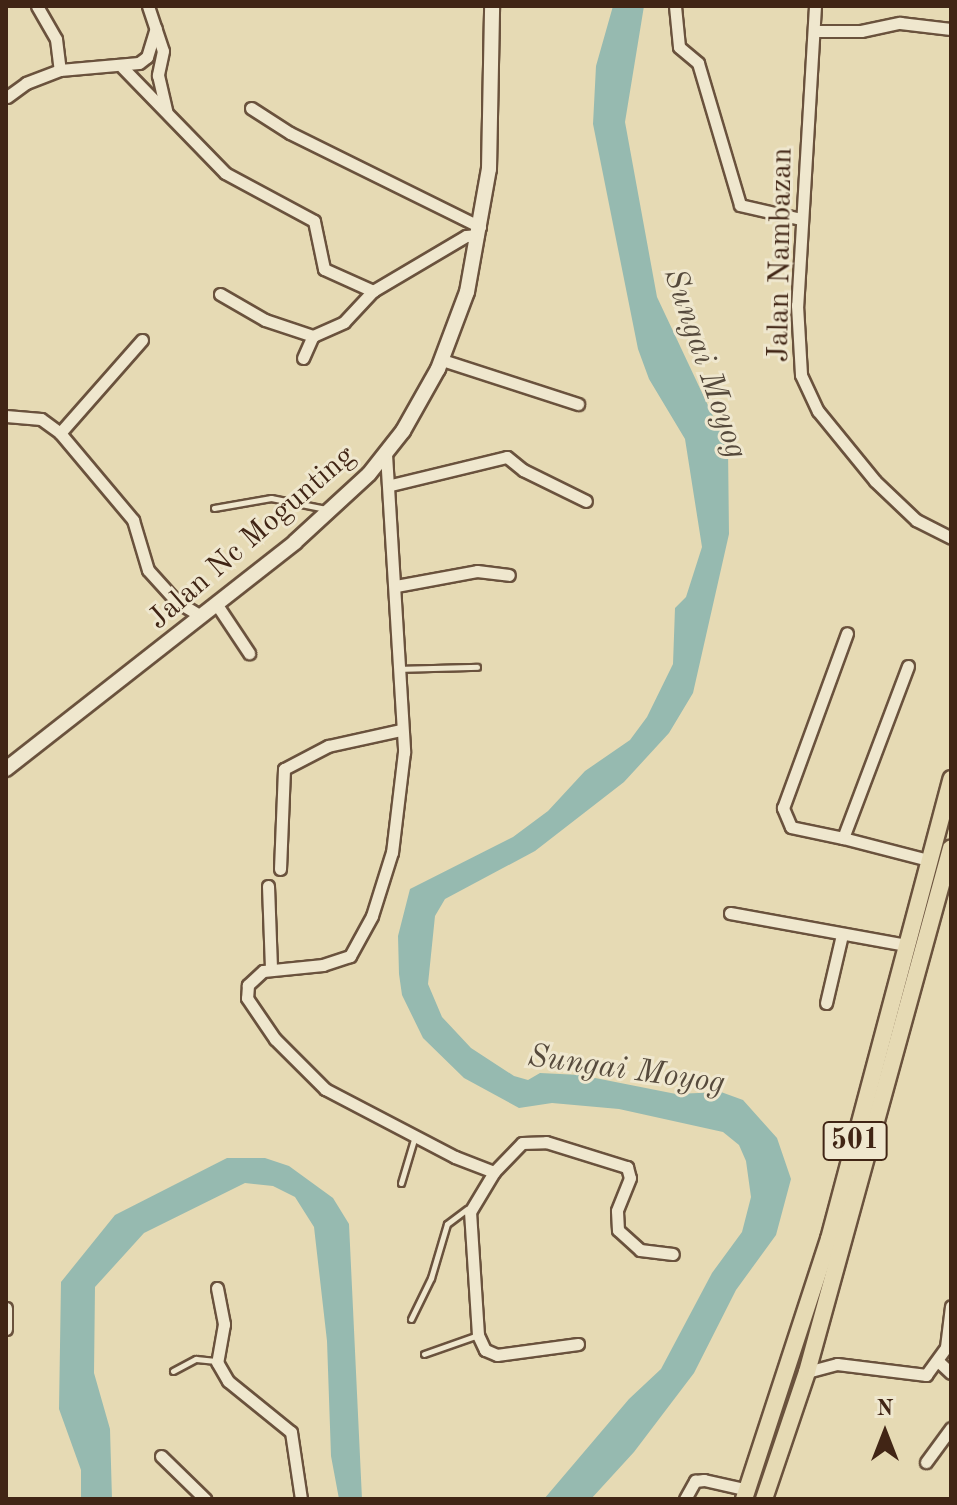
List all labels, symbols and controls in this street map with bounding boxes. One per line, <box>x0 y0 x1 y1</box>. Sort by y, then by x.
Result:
street label: Jalan Nambazan <box>761 147 801 363</box>
water label: Sungai Moyog <box>654 264 754 464</box>
street label: Jalan Nc Mogunting <box>141 438 363 638</box>
water label: Sungai Moyog <box>525 1038 727 1104</box>
road number: 501 <box>821 1117 889 1165</box>
north arrow <box>845 1393 925 1473</box>
text: N <box>877 1398 893 1420</box>

